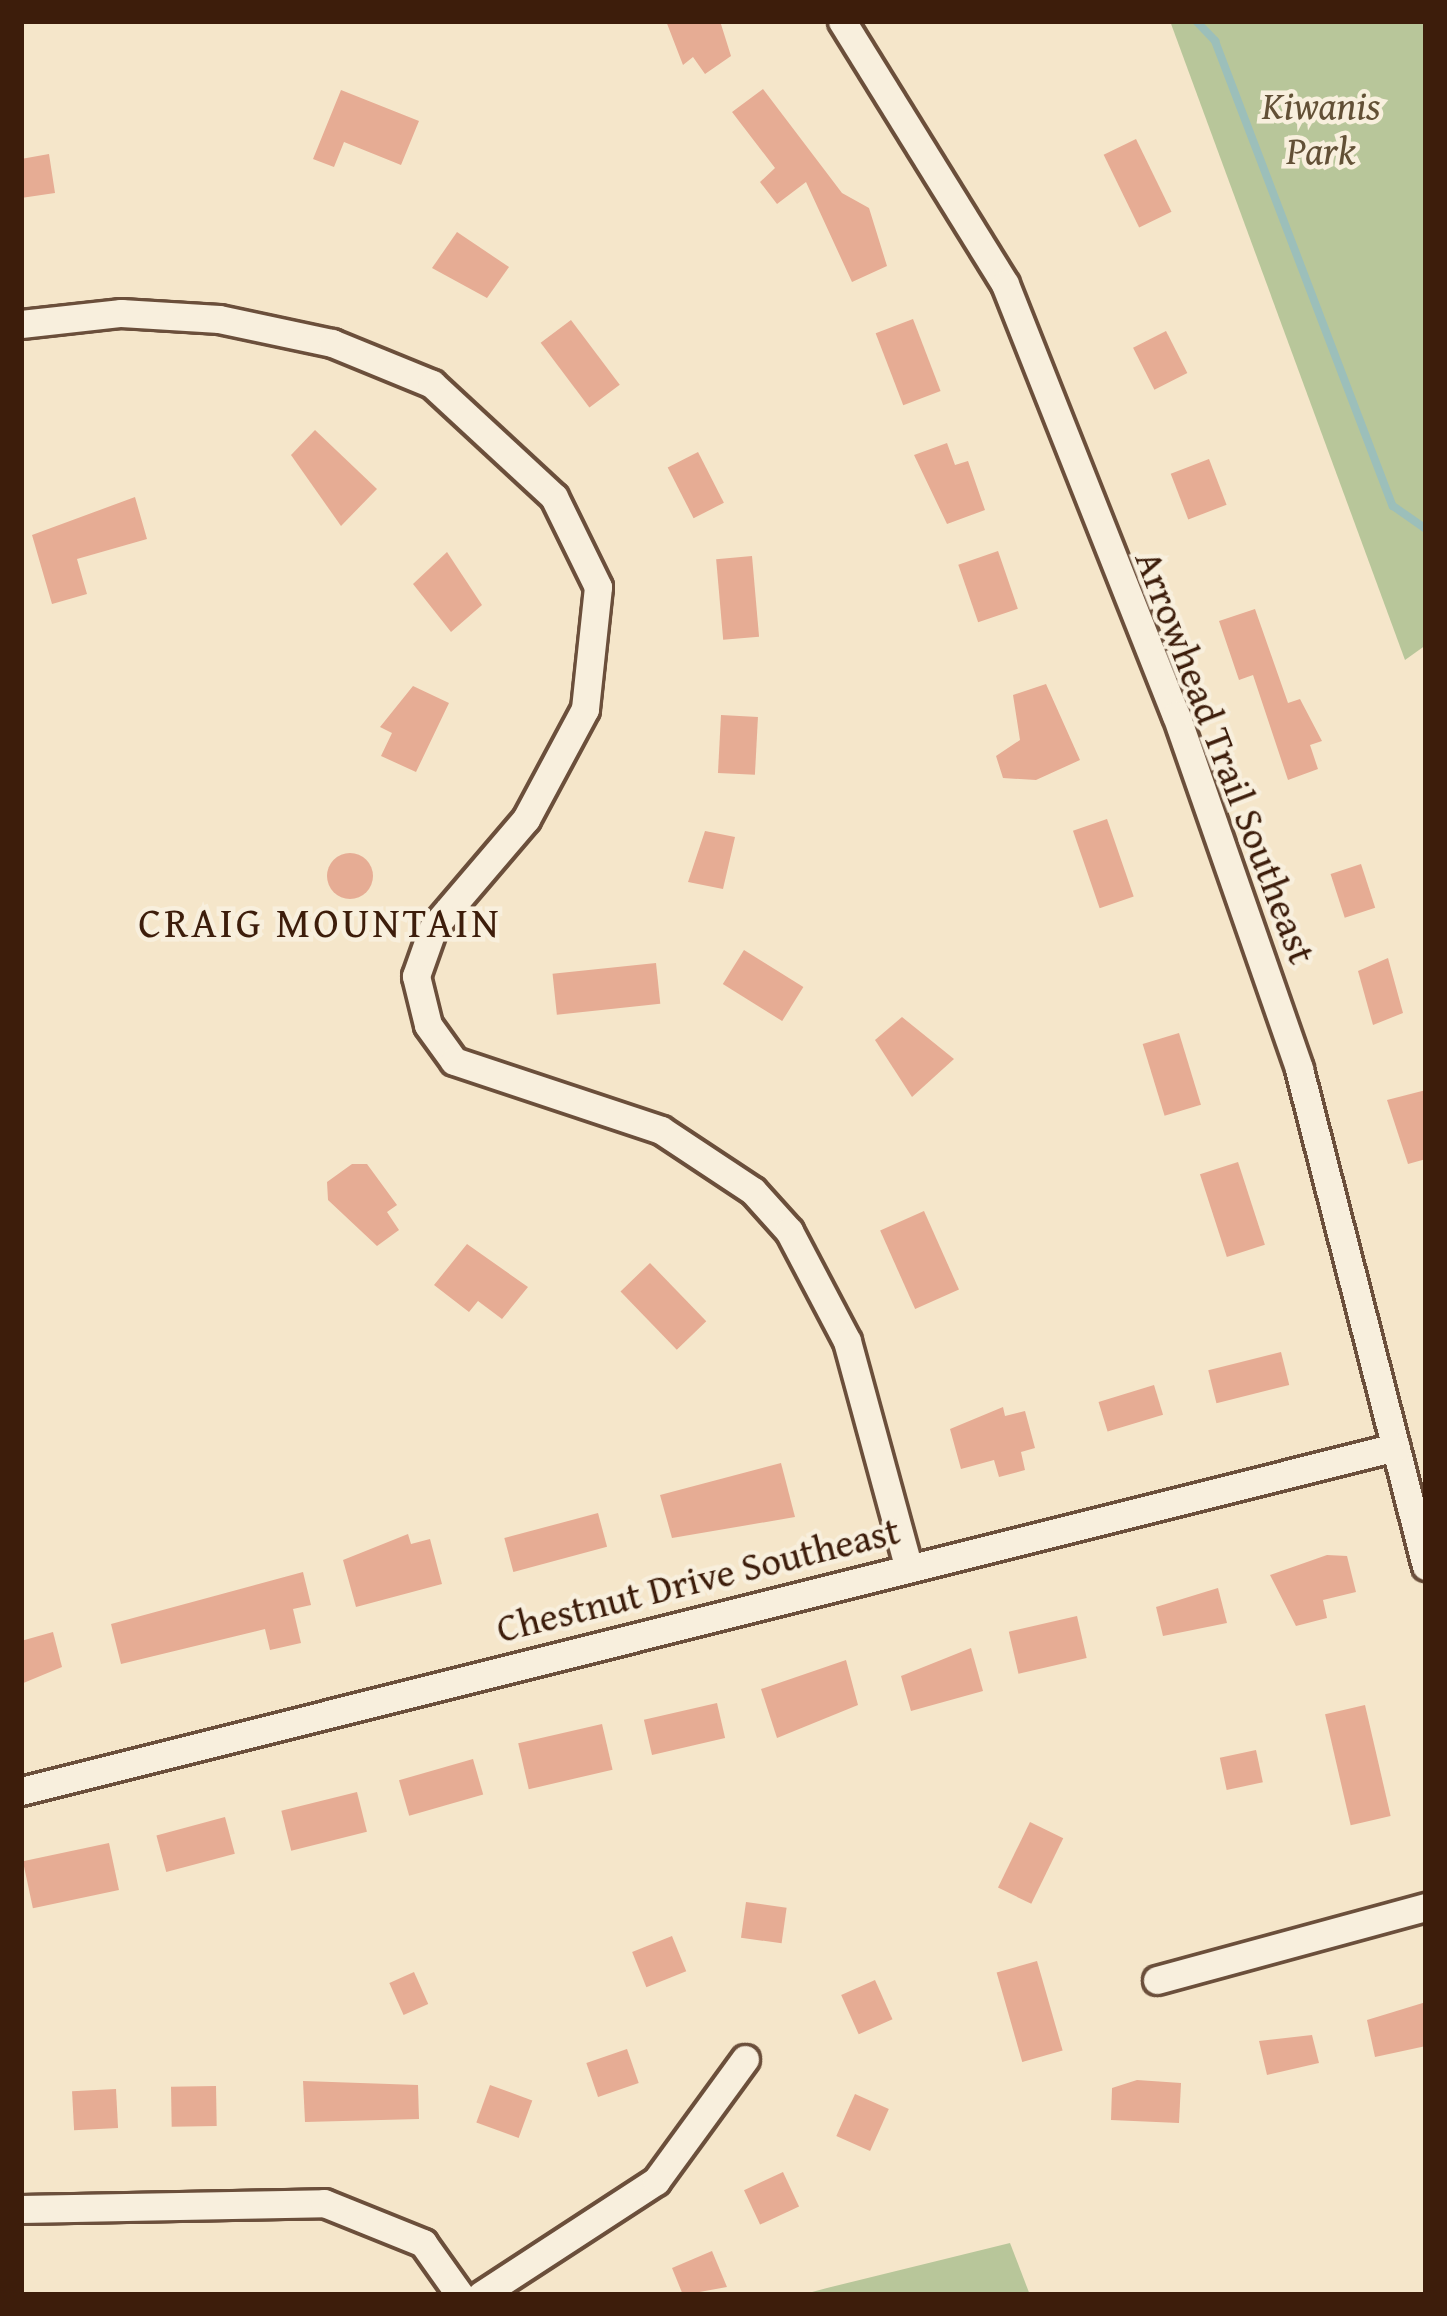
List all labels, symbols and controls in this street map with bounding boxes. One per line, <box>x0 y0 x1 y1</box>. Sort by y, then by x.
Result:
park label: Kiwanis Park <box>1262 83 1380 174</box>
street label: Arrowhead Trail Southeast <box>1126 544 1326 970</box>
district label: CRAIG MOUNTAIN <box>138 897 502 947</box>
street label: Chestnut Drive Southeast <box>492 1506 904 1652</box>

